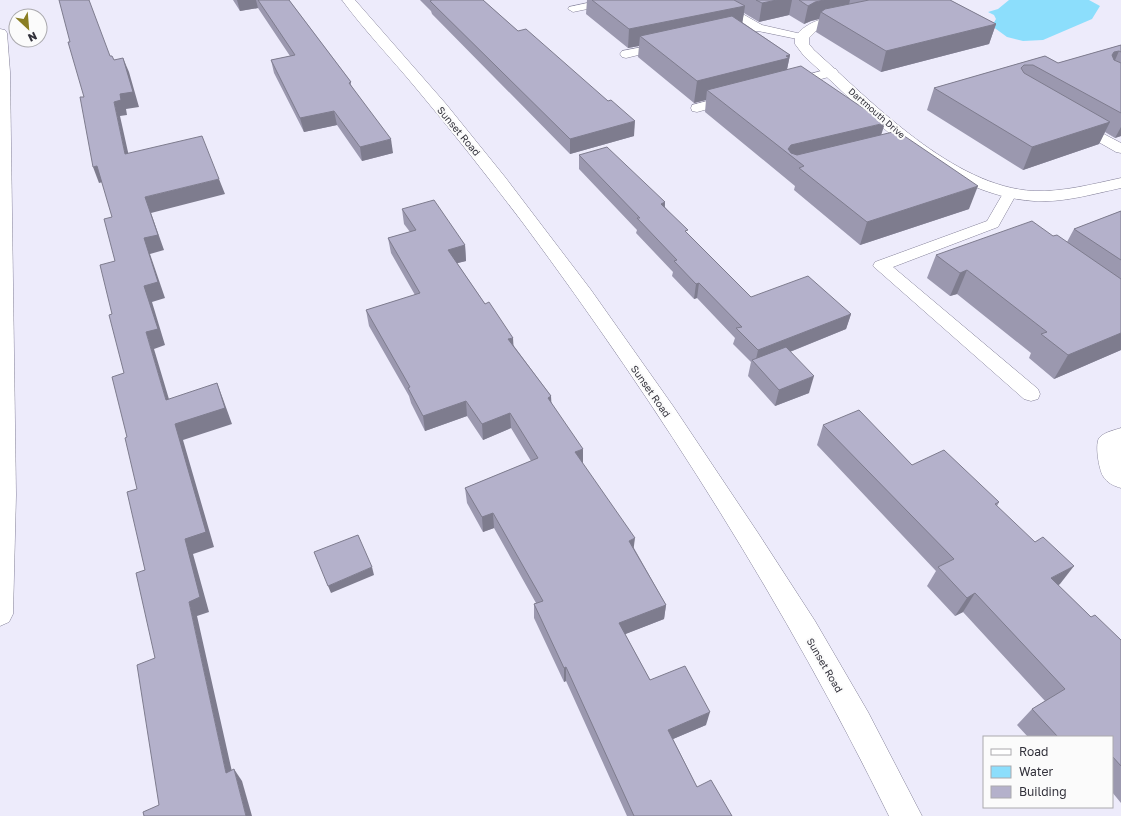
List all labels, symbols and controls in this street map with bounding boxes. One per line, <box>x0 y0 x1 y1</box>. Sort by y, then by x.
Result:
north arrow <box>8 8 48 48</box>
text: N <box>26 30 39 45</box>
street label: Dartmouth Drive <box>847 85 907 141</box>
street label: Sunset Road <box>435 104 483 158</box>
street label: Sunset Road <box>629 363 673 419</box>
street label: Sunset Road <box>805 636 845 694</box>
legend <box>983 736 1113 808</box>
text: Road <box>1019 744 1048 759</box>
text: Water <box>1019 764 1053 779</box>
text: Building <box>1019 784 1067 799</box>

